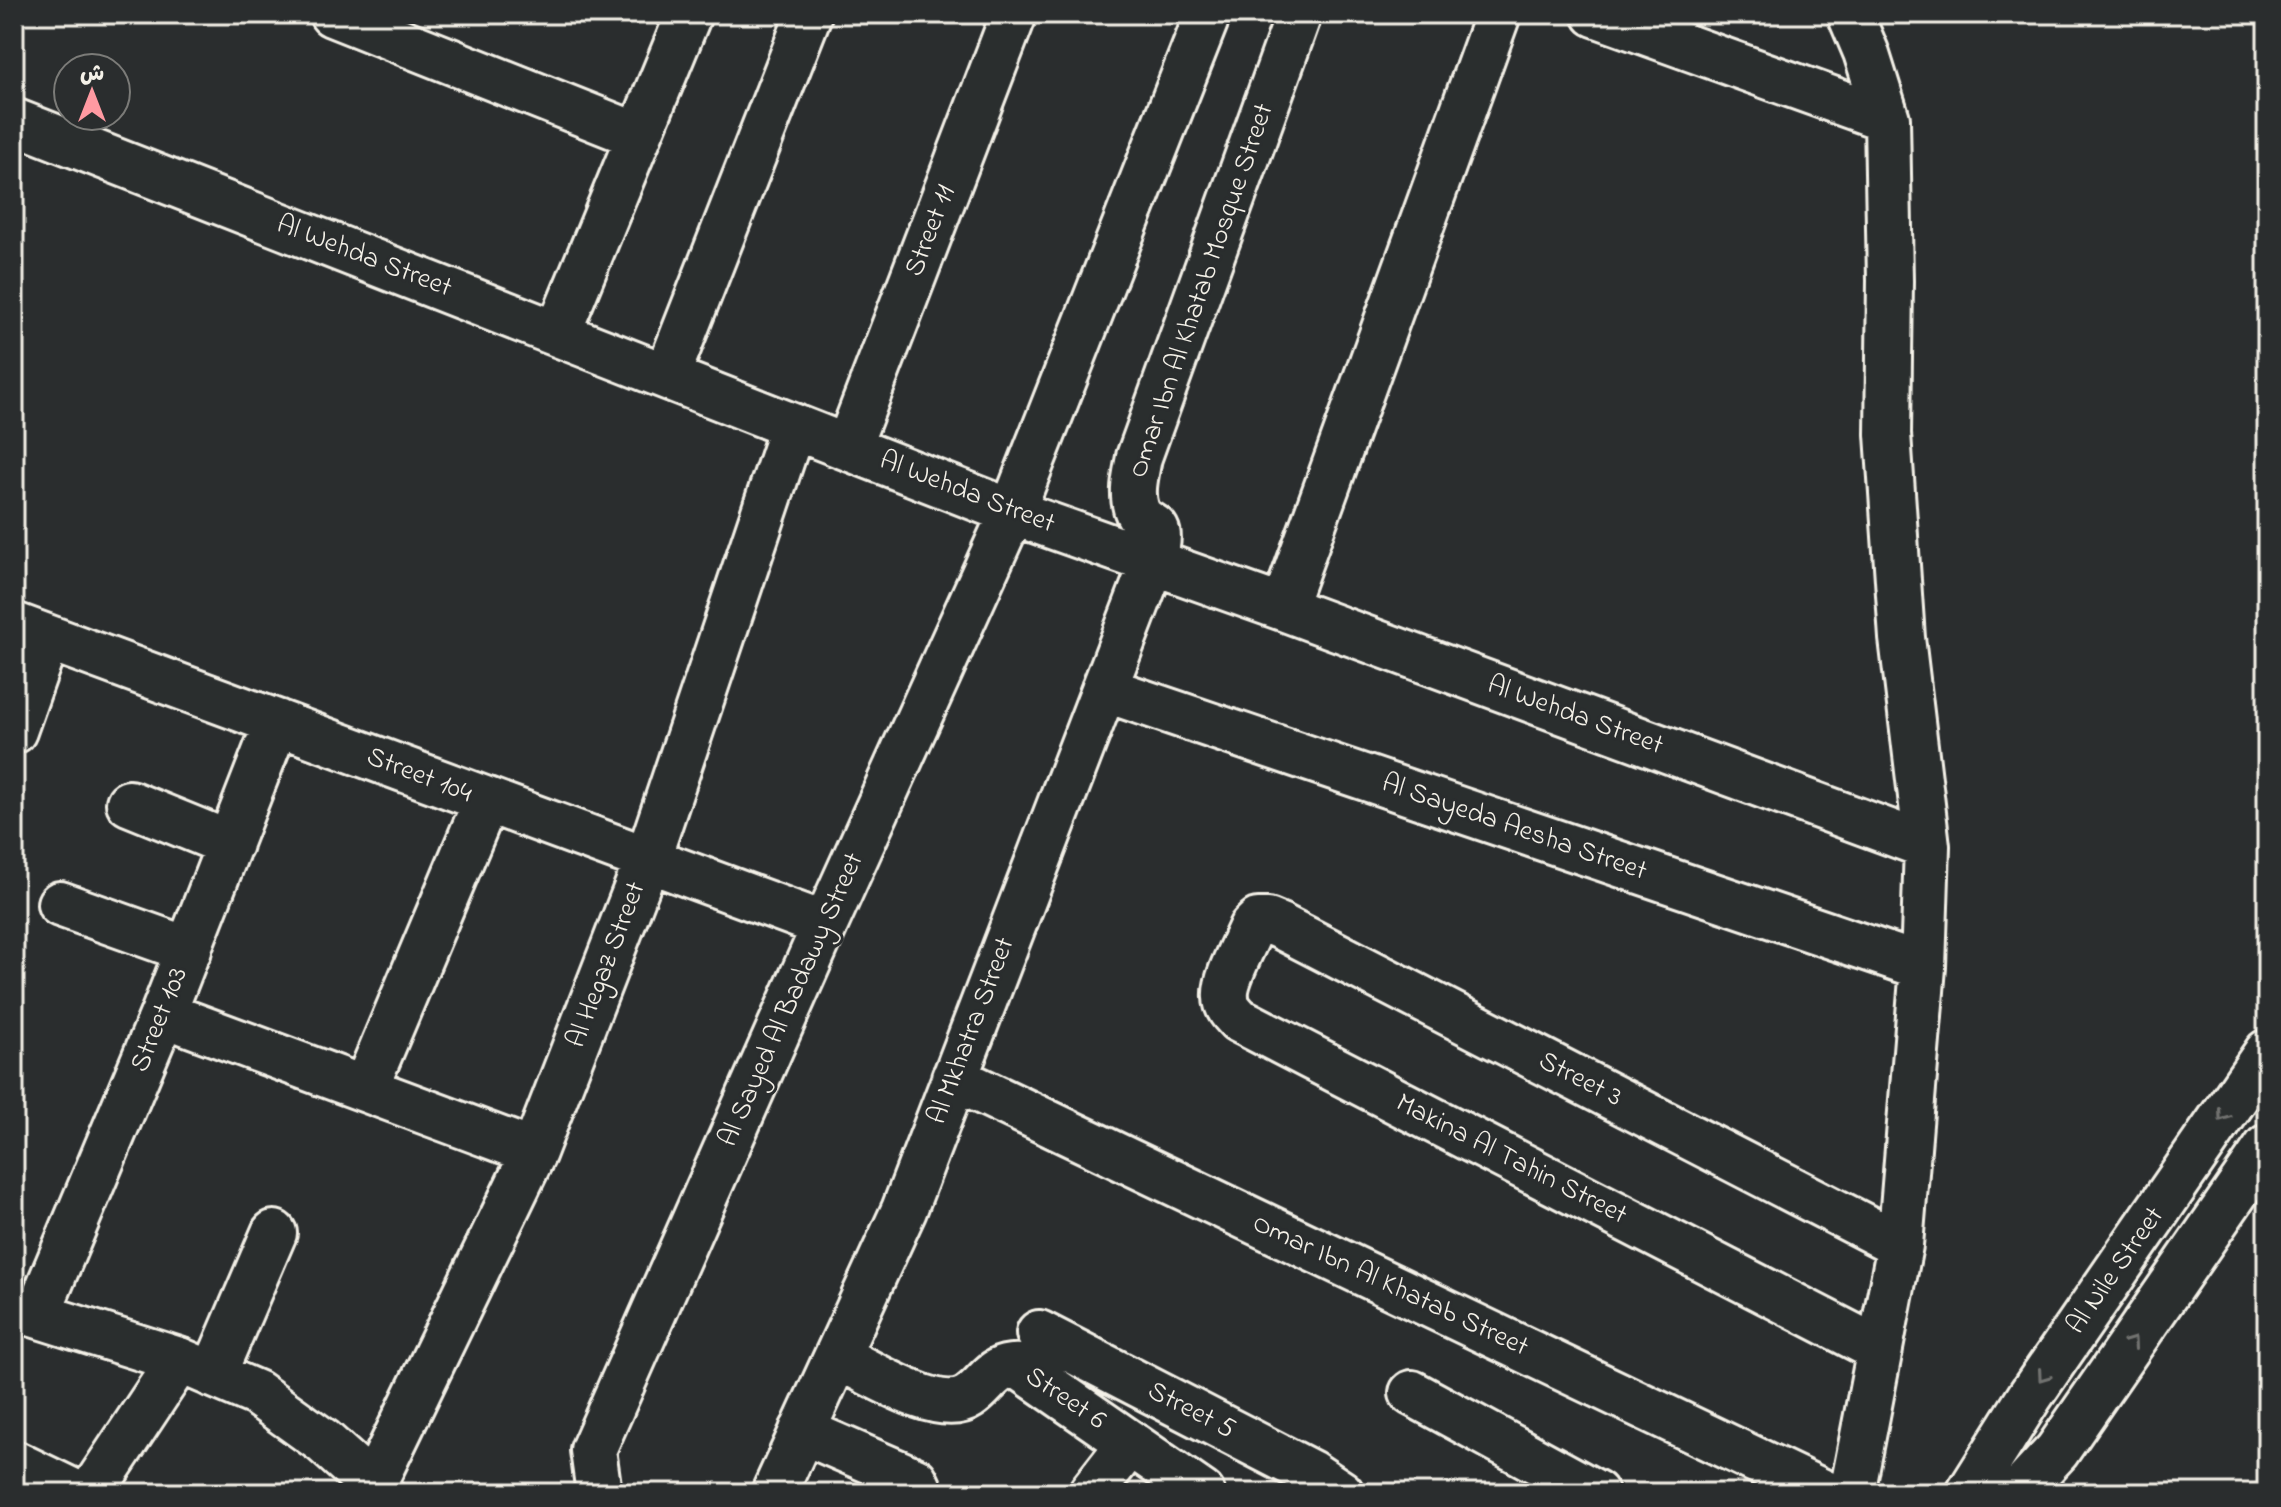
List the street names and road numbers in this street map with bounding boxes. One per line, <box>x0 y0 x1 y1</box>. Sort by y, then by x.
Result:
street label: Omar Ibn Al Khatab Mosque Street <box>1119 98 1285 484</box>
street label: Street 11 <box>895 179 967 283</box>
street label: Al Wehda Street <box>270 205 458 309</box>
street label: Al Wehda Street <box>873 441 1061 545</box>
street label: Al Wehda Street <box>1481 665 1669 767</box>
street label: Street 104 <box>360 737 478 815</box>
street label: Al Sayeda Aesha Street <box>1376 763 1652 893</box>
street label: Al Sayed Al Badawy Street <box>709 846 875 1154</box>
street label: Al Hegaz Street <box>557 876 657 1054</box>
street label: Al Mkhatra Street <box>917 932 1027 1130</box>
street label: Street 103 <box>120 961 200 1079</box>
street label: Street 3 <box>1531 1042 1629 1118</box>
street label: Makina Al Tahin Street <box>1388 1084 1634 1236</box>
street label: Al Nile Street <box>2057 1199 2175 1343</box>
street label: Omar Ibn Al Khatab Street <box>1245 1204 1535 1368</box>
street label: Street 6 <box>1016 1357 1114 1441</box>
street label: Street 5 <box>1140 1371 1242 1451</box>

